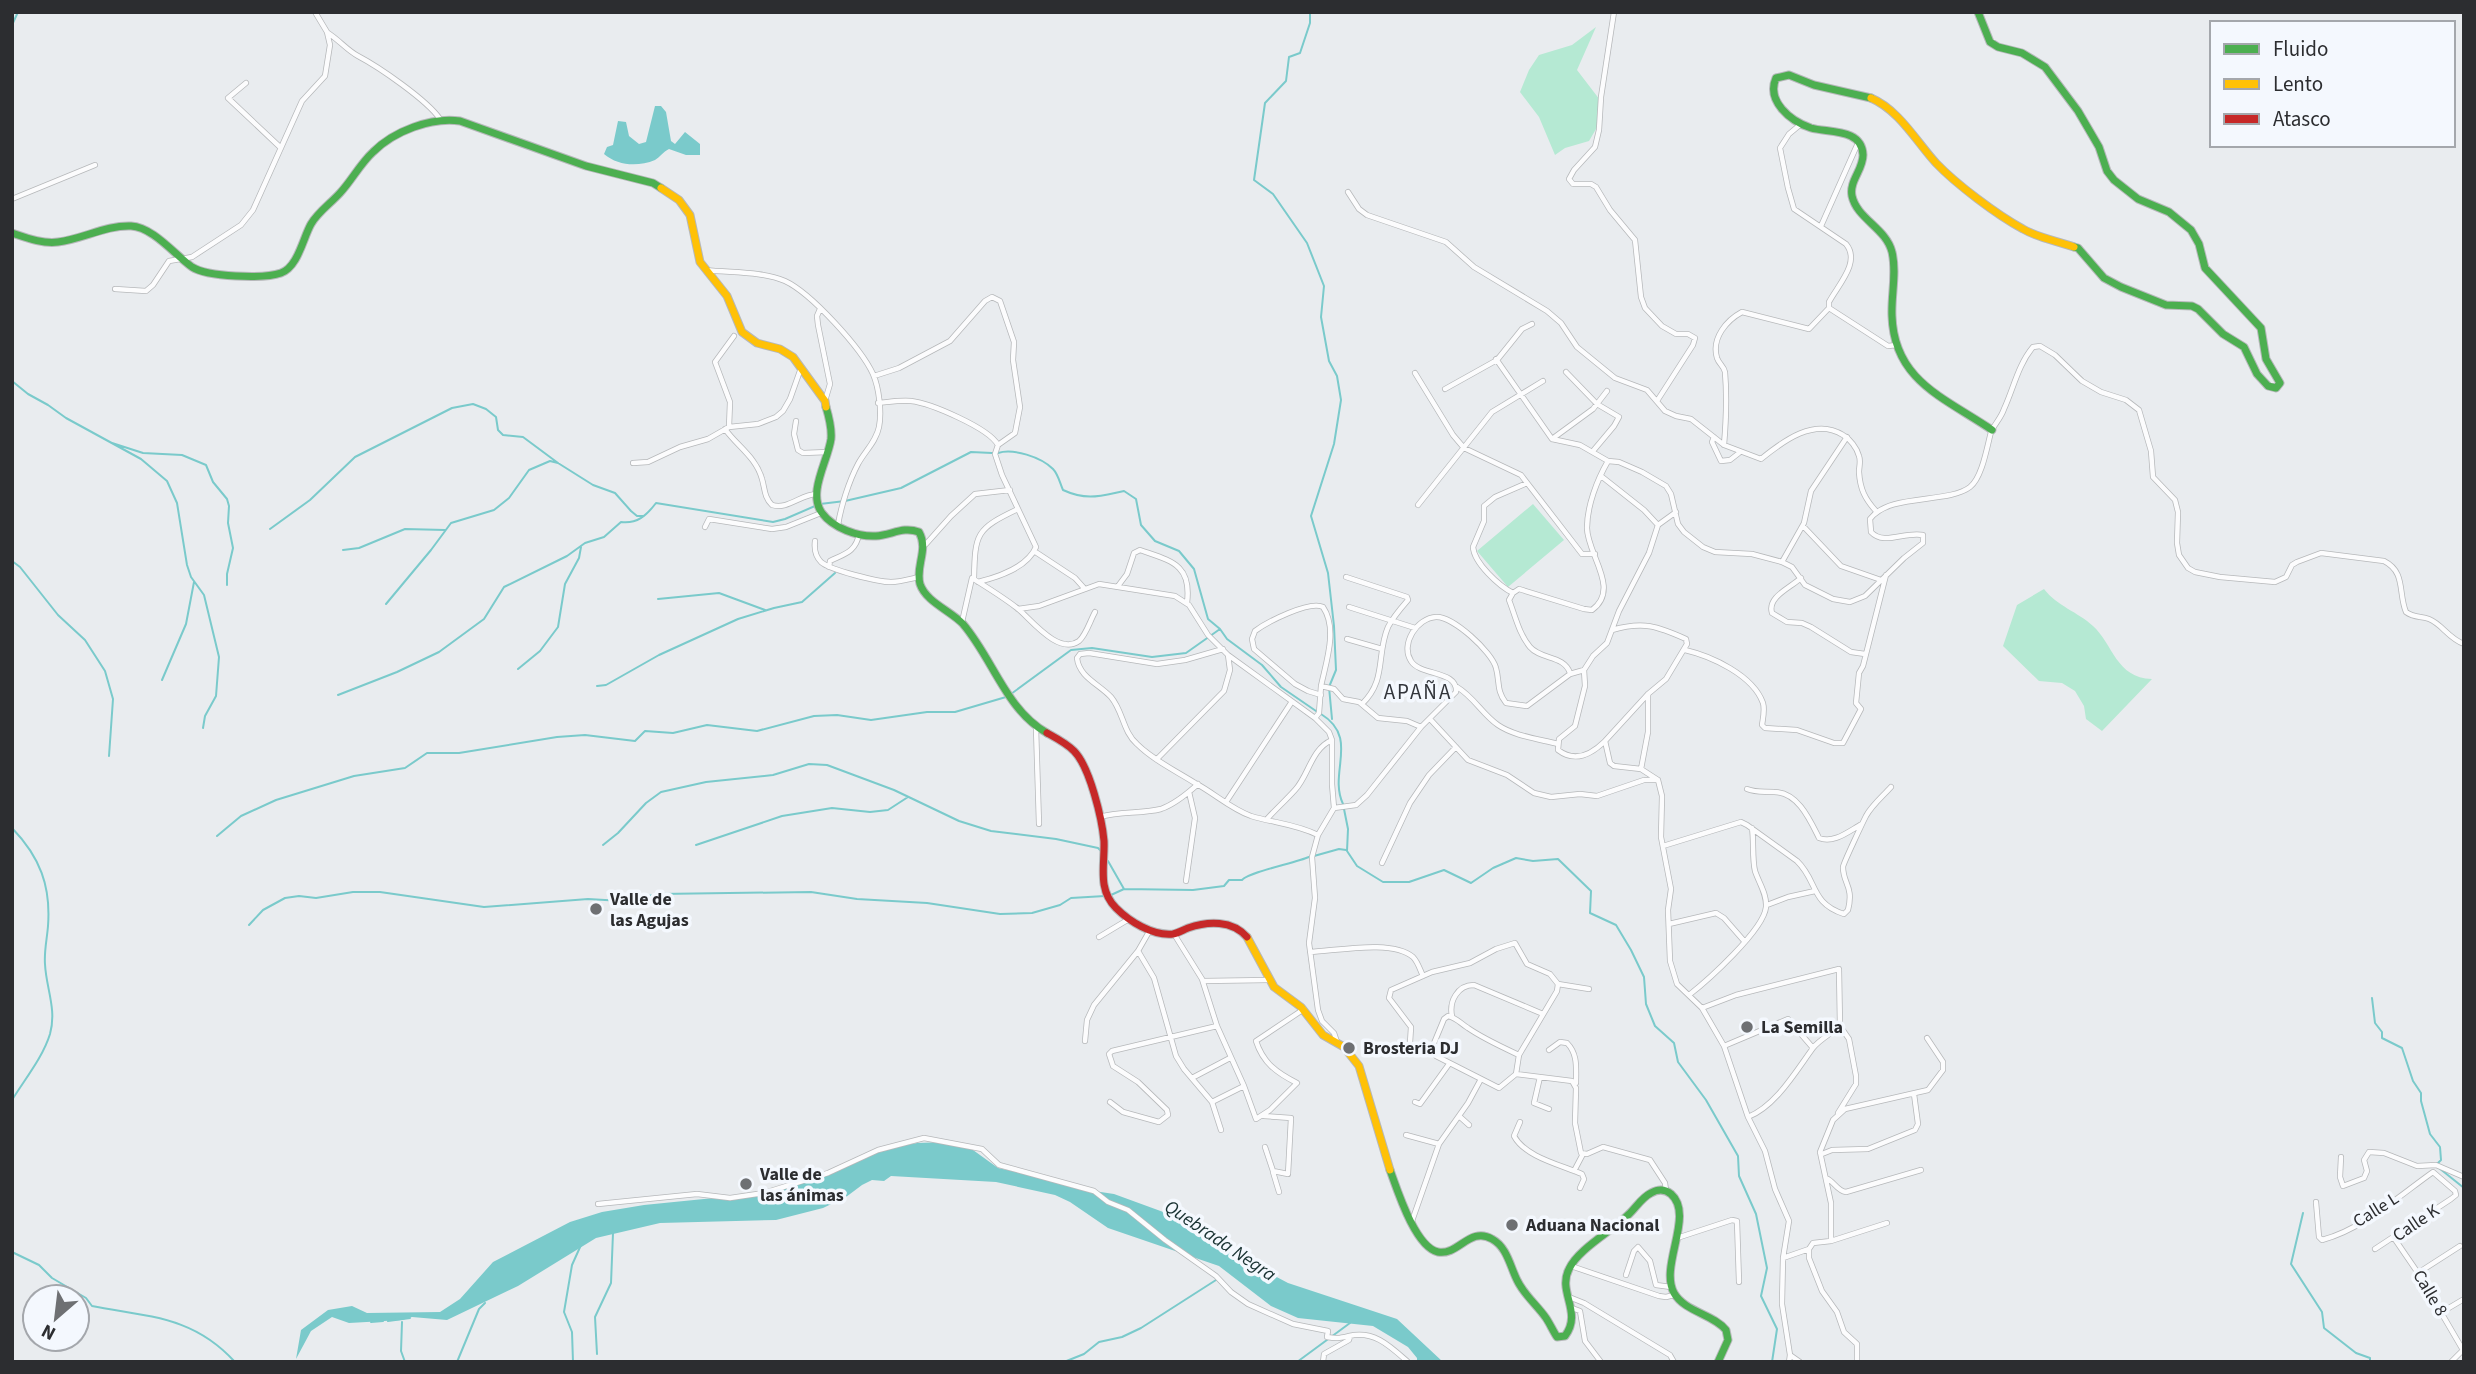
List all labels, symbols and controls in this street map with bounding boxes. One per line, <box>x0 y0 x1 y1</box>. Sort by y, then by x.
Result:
legend <box>2210 21 2455 147</box>
text: Fluido <box>2273 34 2328 64</box>
text: Lento <box>2273 69 2323 99</box>
text: Atasco <box>2273 104 2331 134</box>
district label: APAÑA <box>1384 677 1452 707</box>
place label: Valle de las Agujas <box>609 887 689 933</box>
marker: Valle de las Agujas <box>588 901 604 917</box>
place label: La Semilla <box>1761 1015 1843 1040</box>
marker: La Semilla <box>1739 1019 1755 1035</box>
place label: Brosteria DJ <box>1363 1036 1459 1061</box>
marker: Brosteria DJ <box>1341 1040 1357 1056</box>
place label: Valle de las ánimas <box>759 1162 844 1208</box>
marker: Valle de las ánimas <box>738 1176 754 1192</box>
street label: Calle L <box>2348 1186 2404 1234</box>
water label: Quebrada Negra <box>1159 1194 1281 1288</box>
street label: Calle K <box>2388 1198 2445 1248</box>
place label: Aduana Nacional <box>1525 1213 1660 1238</box>
marker: Aduana Nacional <box>1504 1217 1520 1233</box>
street label: Calle 8 <box>2406 1265 2454 1321</box>
north arrow <box>21 1283 91 1353</box>
text: N <box>37 1317 61 1347</box>

